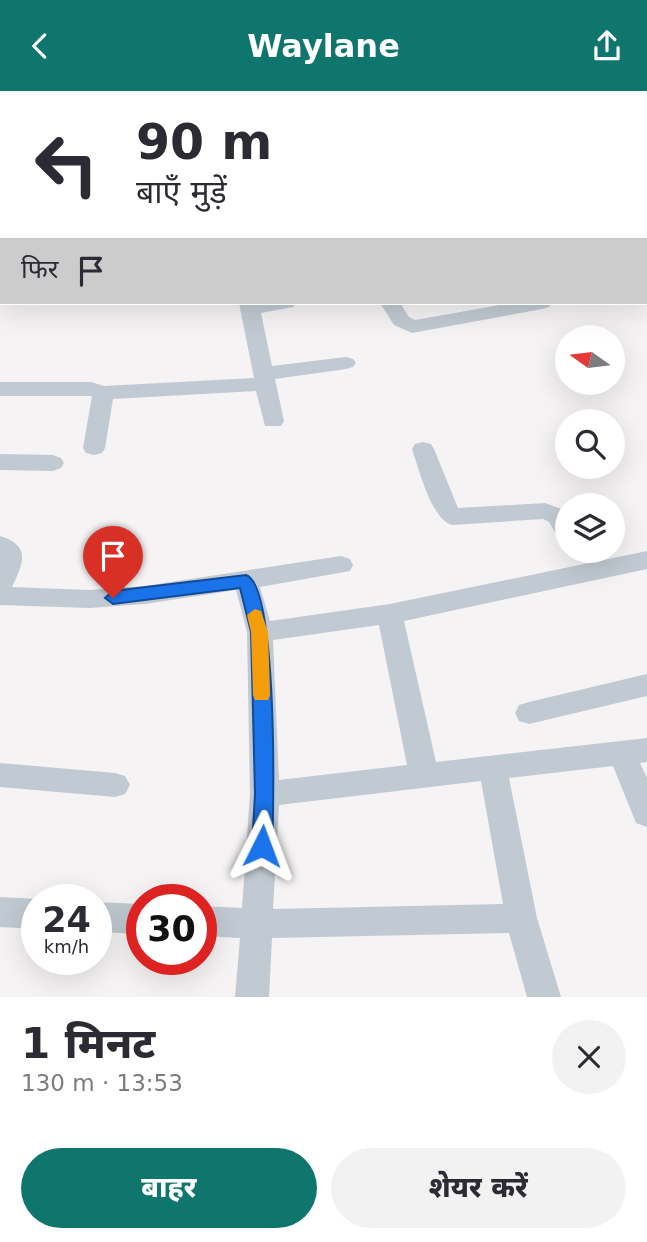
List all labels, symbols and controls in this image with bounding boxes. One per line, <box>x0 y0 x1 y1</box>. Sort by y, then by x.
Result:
icon: back <box>21 27 59 65</box>
text: Waylane <box>247 27 400 65</box>
icon: share <box>588 27 626 65</box>
text: 90 m <box>136 114 272 171</box>
icon: left <box>21 119 112 210</box>
text: बाएँ मुड़ें <box>136 173 227 211</box>
icon: arrive <box>72 252 110 290</box>
text: फिर <box>21 254 58 284</box>
north arrow <box>555 325 625 395</box>
map controls <box>555 325 625 563</box>
button: search <box>555 409 625 479</box>
button: layers <box>555 493 625 563</box>
pin <box>83 526 143 598</box>
icon: arrive <box>94 537 132 575</box>
position arrow <box>225 809 299 883</box>
speed limit sign: 30 <box>126 884 217 975</box>
text: 24 <box>42 900 91 940</box>
text: km/h <box>44 936 89 957</box>
text: 1 मिनट <box>21 1019 155 1068</box>
button: close <box>552 1020 626 1094</box>
text: 130 m · 13:53 <box>21 1070 183 1096</box>
button: बाहर <box>21 1148 317 1228</box>
button: शेयर करें <box>331 1148 626 1228</box>

